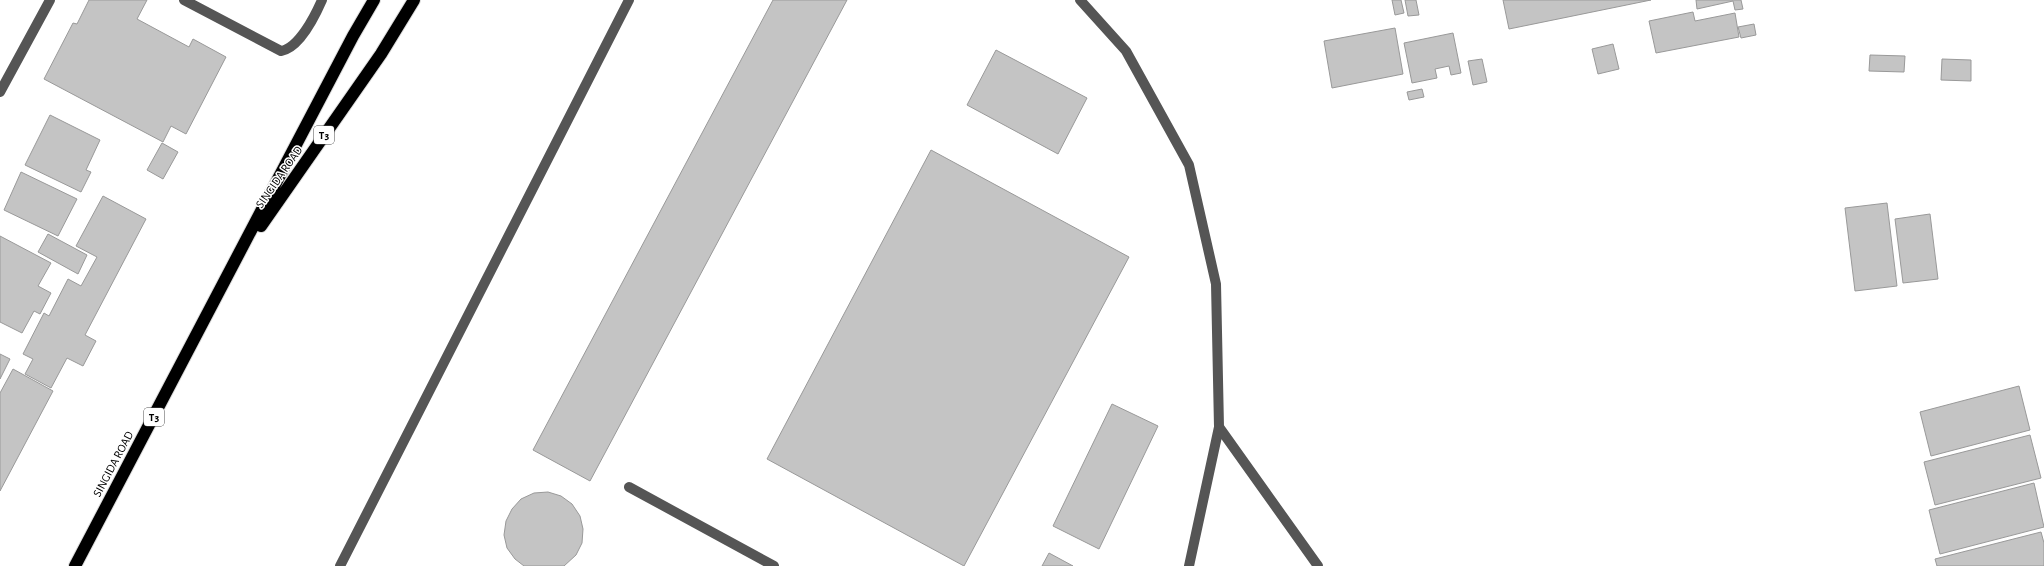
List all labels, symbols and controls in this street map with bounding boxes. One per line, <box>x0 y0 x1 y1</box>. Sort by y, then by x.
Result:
road number: T3 <box>314 126 334 144</box>
street label: SINGIDA ROAD <box>253 144 305 210</box>
road number: T3 <box>144 408 164 426</box>
street label: SINGIDA ROAD <box>91 429 135 499</box>

